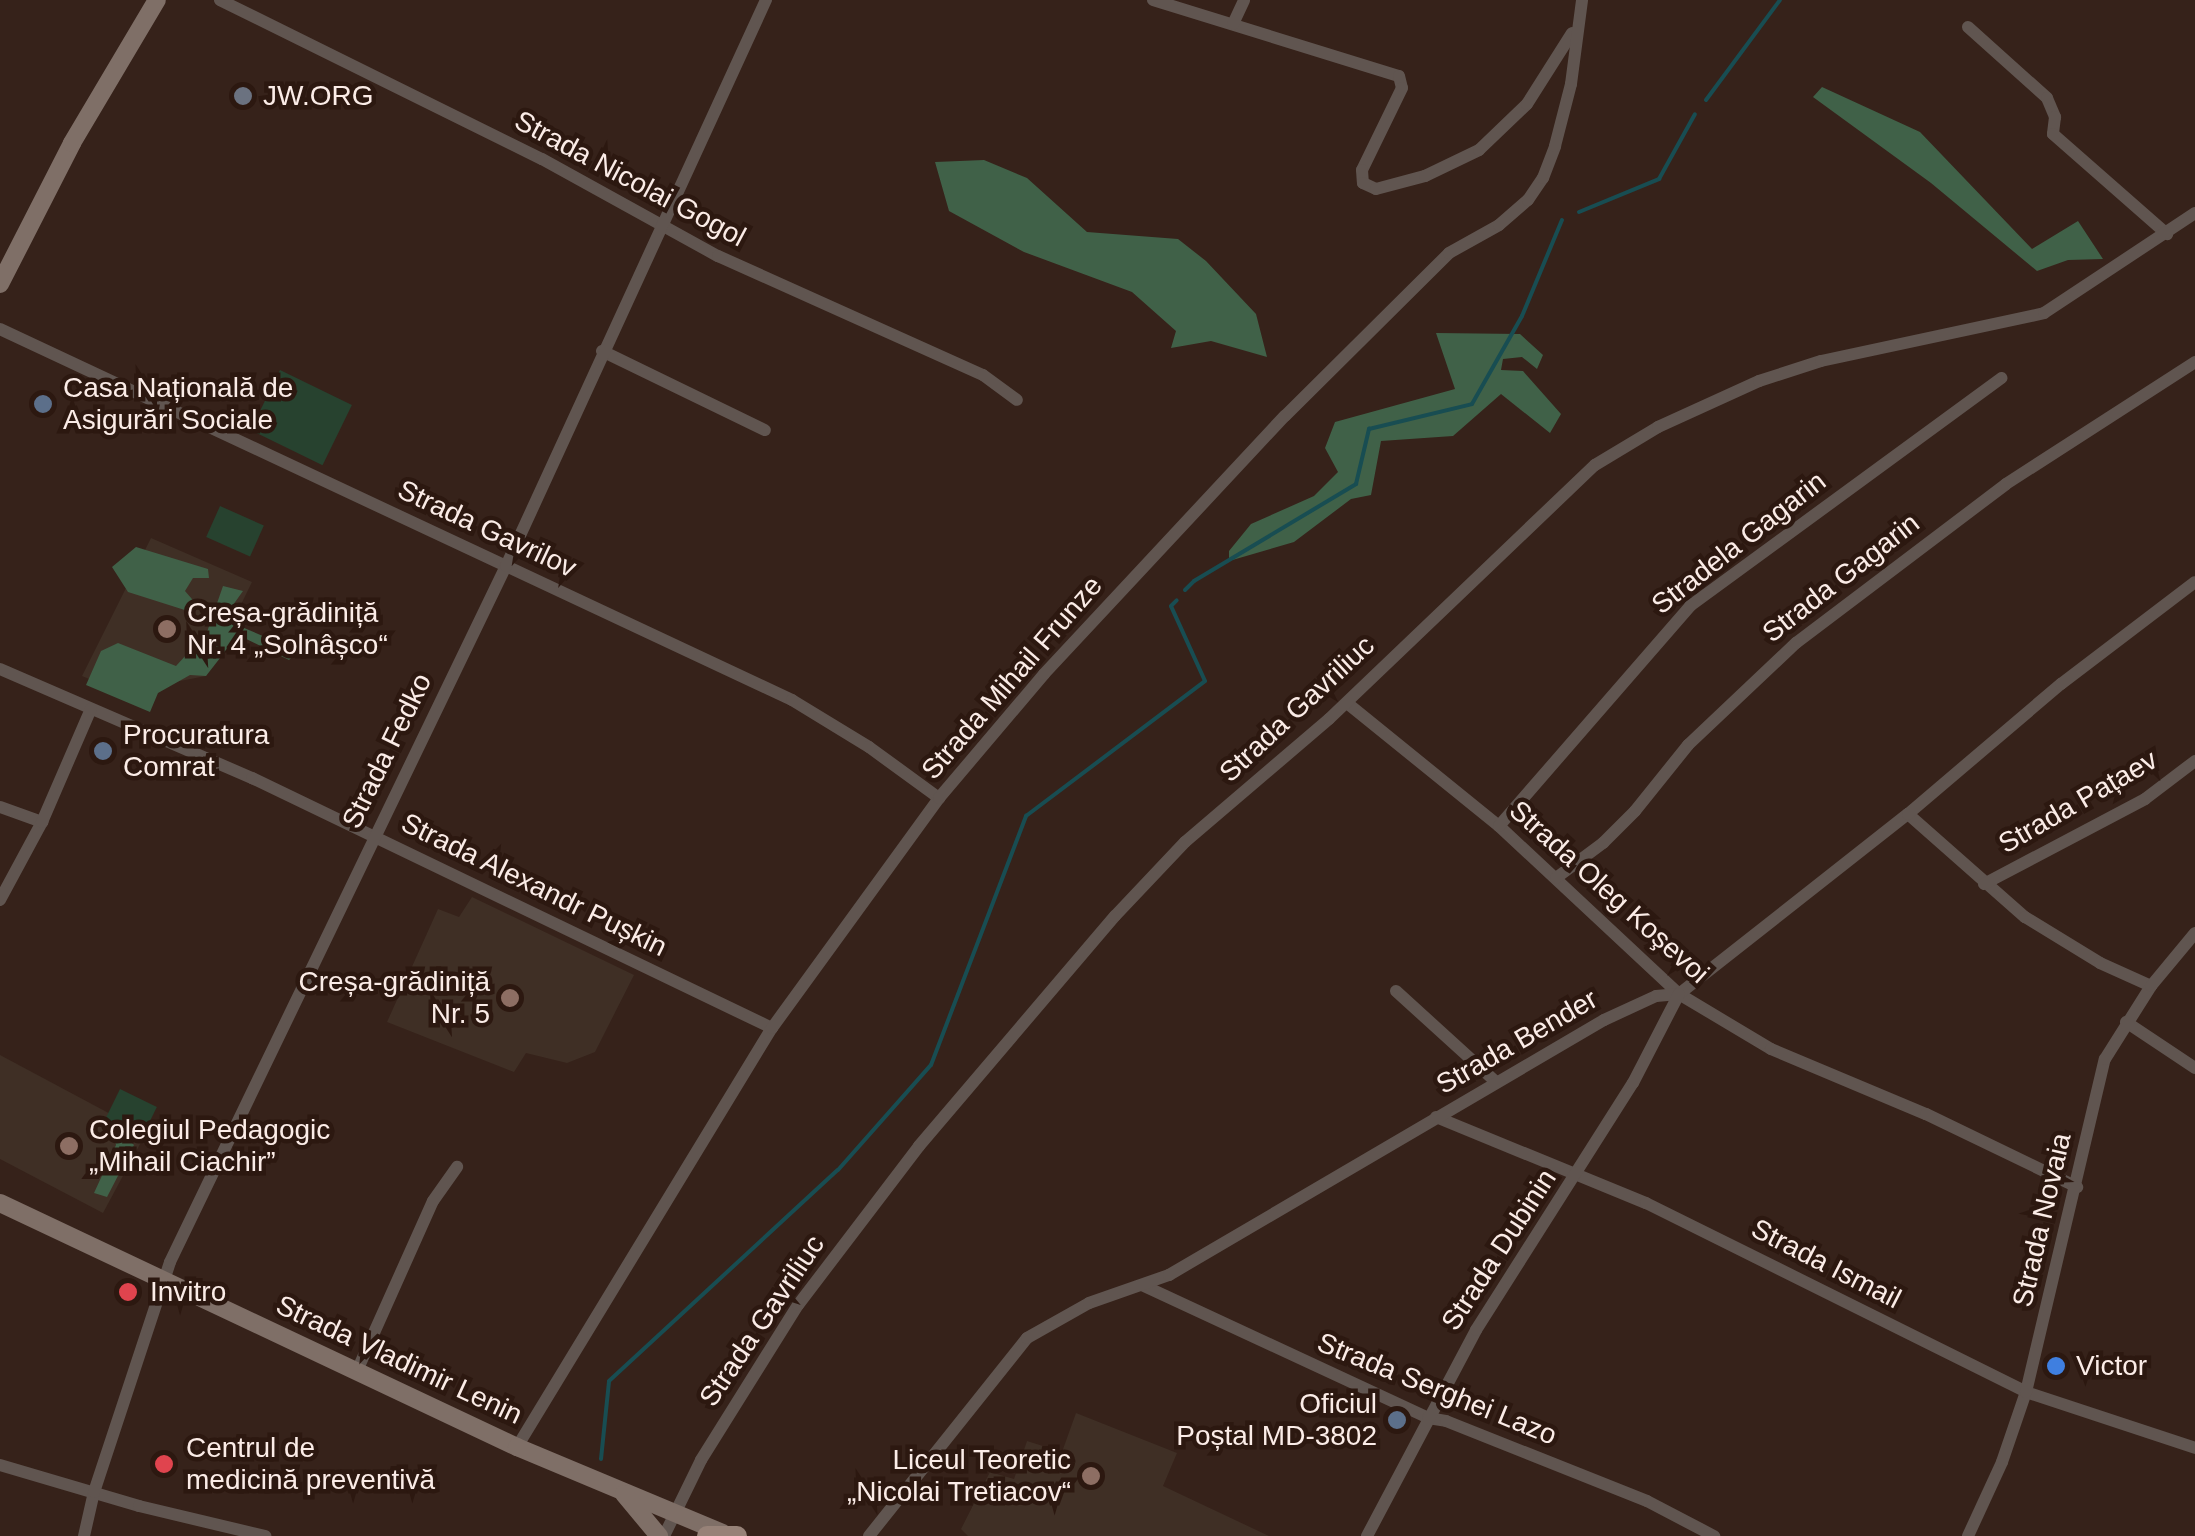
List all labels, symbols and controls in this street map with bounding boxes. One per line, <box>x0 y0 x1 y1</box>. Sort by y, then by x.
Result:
place label: JW.ORG <box>263 79 373 113</box>
marker: JW.ORG <box>232 85 254 107</box>
street label: Strada Nicolai Gogol <box>509 104 751 254</box>
place label: Casa Națională de Asigurări Sociale <box>63 371 293 437</box>
marker: Casa Națională de Asigurări Sociale <box>32 393 54 415</box>
street label: Stradela Gagarin <box>1645 465 1833 621</box>
street label: Strada Gavrilov <box>392 473 582 585</box>
street label: Strada Gagarin <box>1756 506 1926 650</box>
street label: Strada Mihail Frunze <box>915 569 1109 787</box>
place label: Creșa-grădiniță Nr. 4 „Solnâșco“ <box>187 596 388 662</box>
marker: Creșa-grădiniță Nr. 4 „Solnâșco“ <box>156 618 178 640</box>
street label: Strada Gavriliuc <box>1213 629 1381 789</box>
street label: Strada Fedko <box>335 668 439 834</box>
place label: Procuratura Comrat <box>123 718 269 784</box>
marker: Procuratura Comrat <box>92 740 114 762</box>
street label: Strada Pațaev <box>1993 743 2163 861</box>
street label: Strada Oleg Koşevoi <box>1502 794 1716 990</box>
street label: Strada Alexandr Pușkin <box>395 806 673 964</box>
place label: Creșa-grădiniță Nr. 5 <box>299 965 490 1031</box>
street label: Strada Bender <box>1430 982 1604 1102</box>
marker: Creșa-grădiniță Nr. 5 <box>499 987 521 1009</box>
place label: Colegiul Pedagogic „Mihail Ciachir” <box>89 1113 330 1179</box>
street label: Strada Novaia <box>2006 1130 2078 1310</box>
marker: Colegiul Pedagogic „Mihail Ciachir” <box>58 1135 80 1157</box>
street label: Strada Dubinin <box>1434 1163 1564 1337</box>
street label: Strada Ismail <box>1746 1212 1906 1316</box>
street label: Strada Gavriliuc <box>692 1229 832 1413</box>
place label: Invitro <box>150 1275 226 1309</box>
marker: Invitro <box>115 1279 141 1305</box>
street label: Strada Vladimir Lenin <box>271 1288 527 1432</box>
street label: Strada Serghei Lazo <box>1312 1326 1562 1452</box>
place label: Victor <box>2076 1349 2147 1383</box>
marker: Victor <box>2045 1355 2067 1377</box>
place label: Oficiul Poștal MD-3802 <box>1176 1387 1377 1453</box>
marker: Oficiul Poștal MD-3802 <box>1386 1409 1408 1431</box>
place label: Centrul de medicină preventivă <box>186 1431 435 1497</box>
place label: Liceul Teoretic „Nicolai Tretiacov“ <box>846 1443 1071 1509</box>
marker: Centrul de medicină preventivă <box>151 1451 177 1477</box>
marker: Liceul Teoretic „Nicolai Tretiacov“ <box>1080 1465 1102 1487</box>

